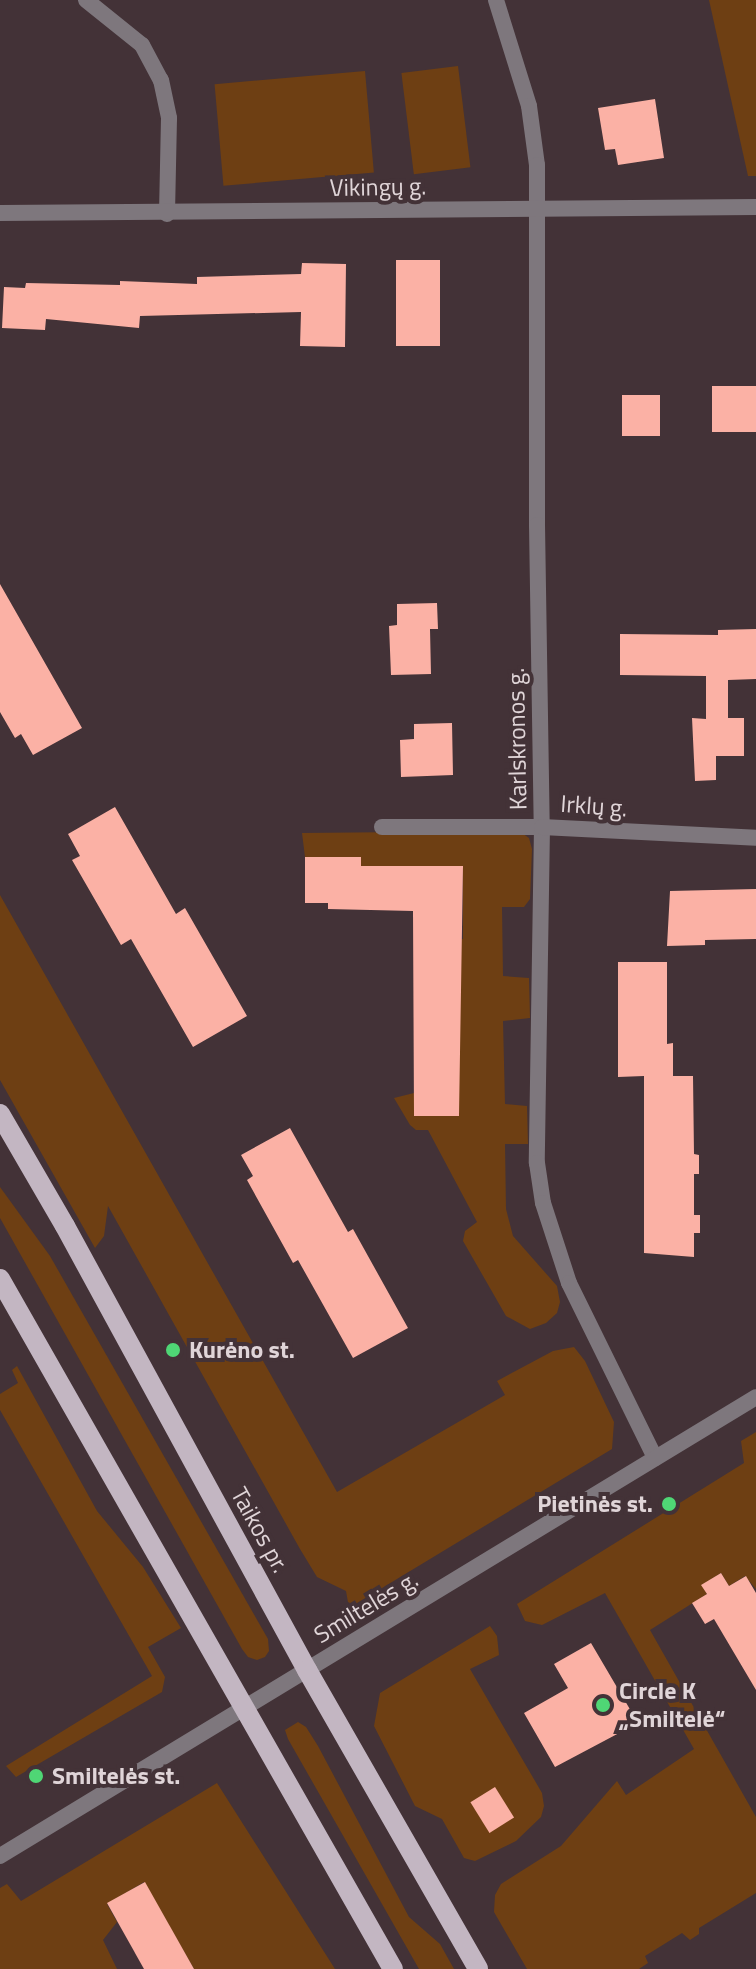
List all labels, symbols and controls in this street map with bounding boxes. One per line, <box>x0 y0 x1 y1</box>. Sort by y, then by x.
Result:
street label: Vikingų g. <box>329 172 427 202</box>
street label: Karlskronos g. <box>501 668 533 810</box>
street label: Irklų g. <box>560 789 628 823</box>
place label: Kurėno st. <box>189 1336 295 1364</box>
marker: Kurėno st. <box>164 1341 182 1359</box>
street label: Taikos pr. <box>225 1482 295 1578</box>
place label: Pietinės st. <box>537 1490 653 1518</box>
marker: Pietinės st. <box>660 1495 678 1513</box>
street label: Smiltelės g. <box>309 1565 423 1649</box>
place label: Circle K „Smiltelė“ <box>619 1677 725 1733</box>
marker: Circle K „Smiltelė“ <box>594 1696 612 1714</box>
place label: Smiltelės st. <box>52 1762 180 1790</box>
marker: Smiltelės st. <box>27 1767 45 1785</box>

